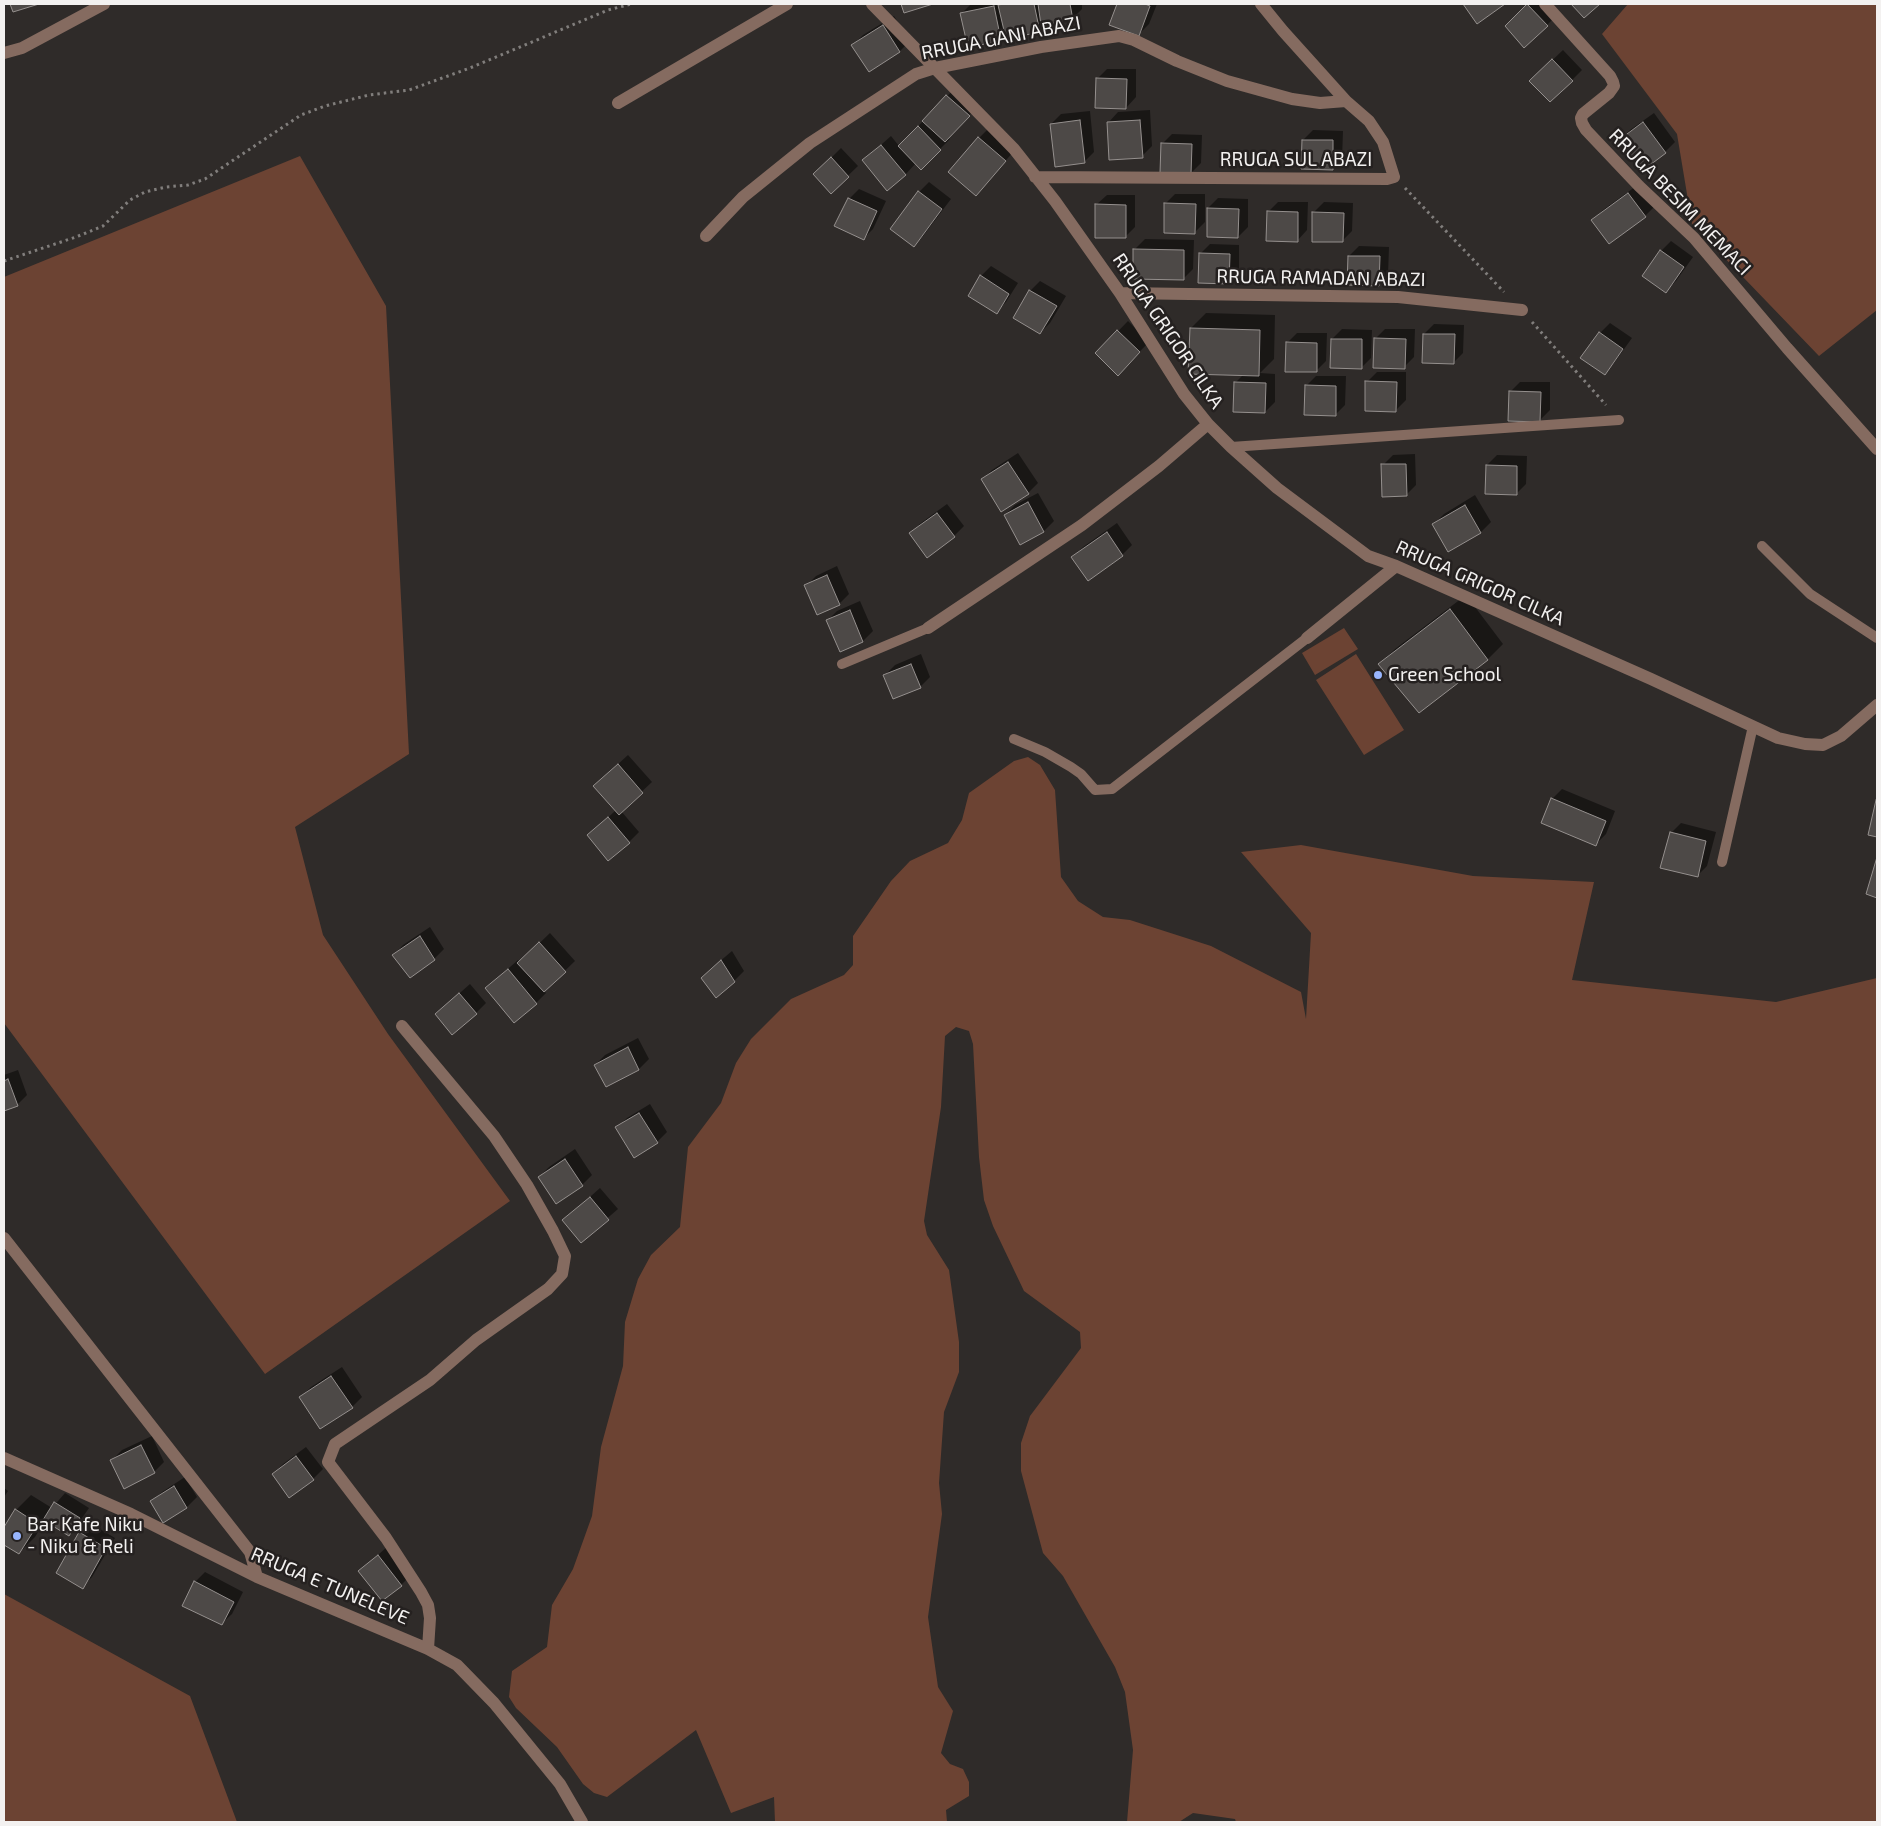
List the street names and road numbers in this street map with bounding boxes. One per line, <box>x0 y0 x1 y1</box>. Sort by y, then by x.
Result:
street label: RRUGA GANI ABAZI <box>919 11 1083 65</box>
street label: RRUGA BESIM MEMACI <box>1604 124 1756 280</box>
street label: RRUGA SUL ABAZI <box>1220 149 1372 171</box>
street label: RRUGA GRIGOR CILKA <box>1108 249 1228 413</box>
street label: RRUGA RAMADAN ABAZI <box>1216 265 1426 291</box>
street label: RRUGA GRIGOR CILKA <box>1392 536 1568 630</box>
street label: RRUGA E TUNELEVE <box>248 1542 412 1630</box>

